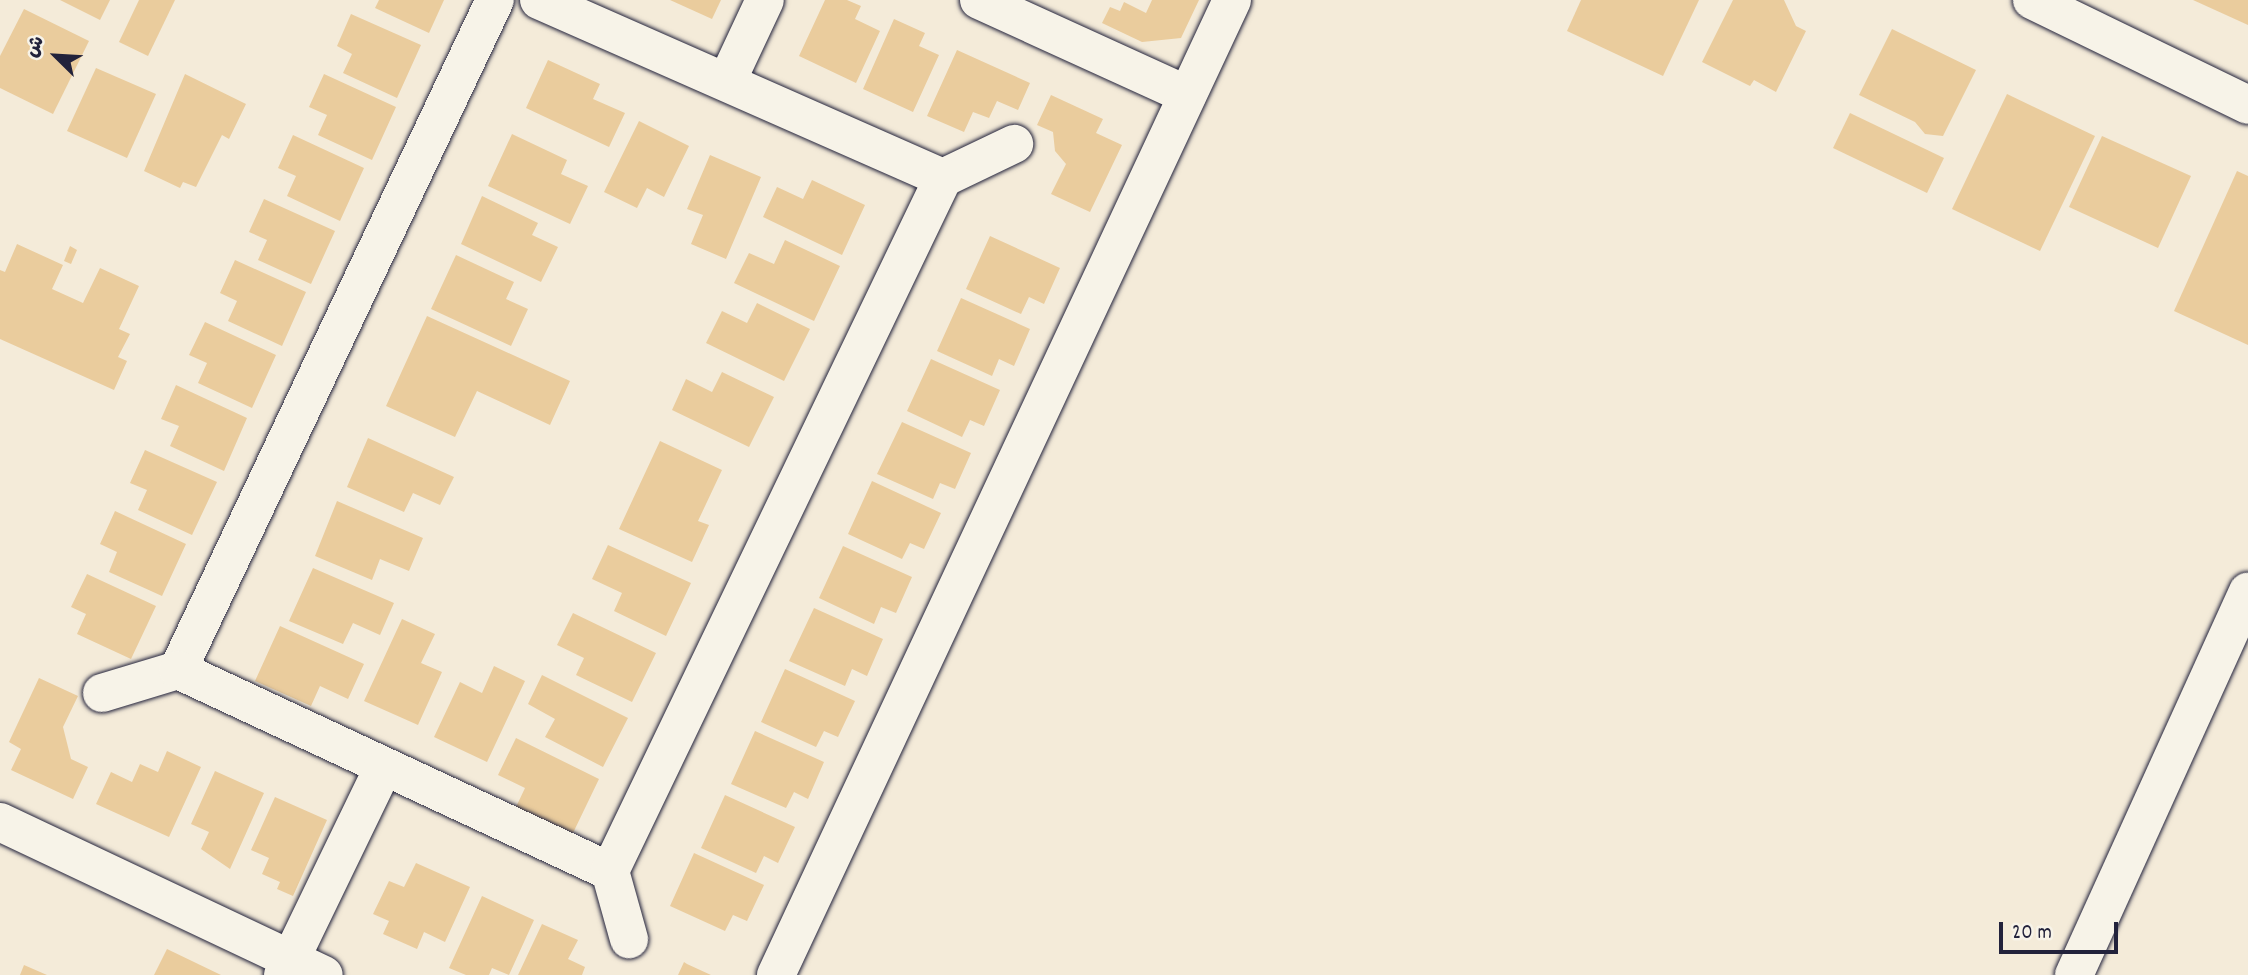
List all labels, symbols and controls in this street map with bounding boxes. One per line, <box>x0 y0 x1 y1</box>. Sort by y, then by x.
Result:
north arrow <box>21 21 91 91</box>
text: ش <box>20 32 53 62</box>
scale bar <box>2003 908 2122 952</box>
text: 20 m <box>2012 919 2052 949</box>

